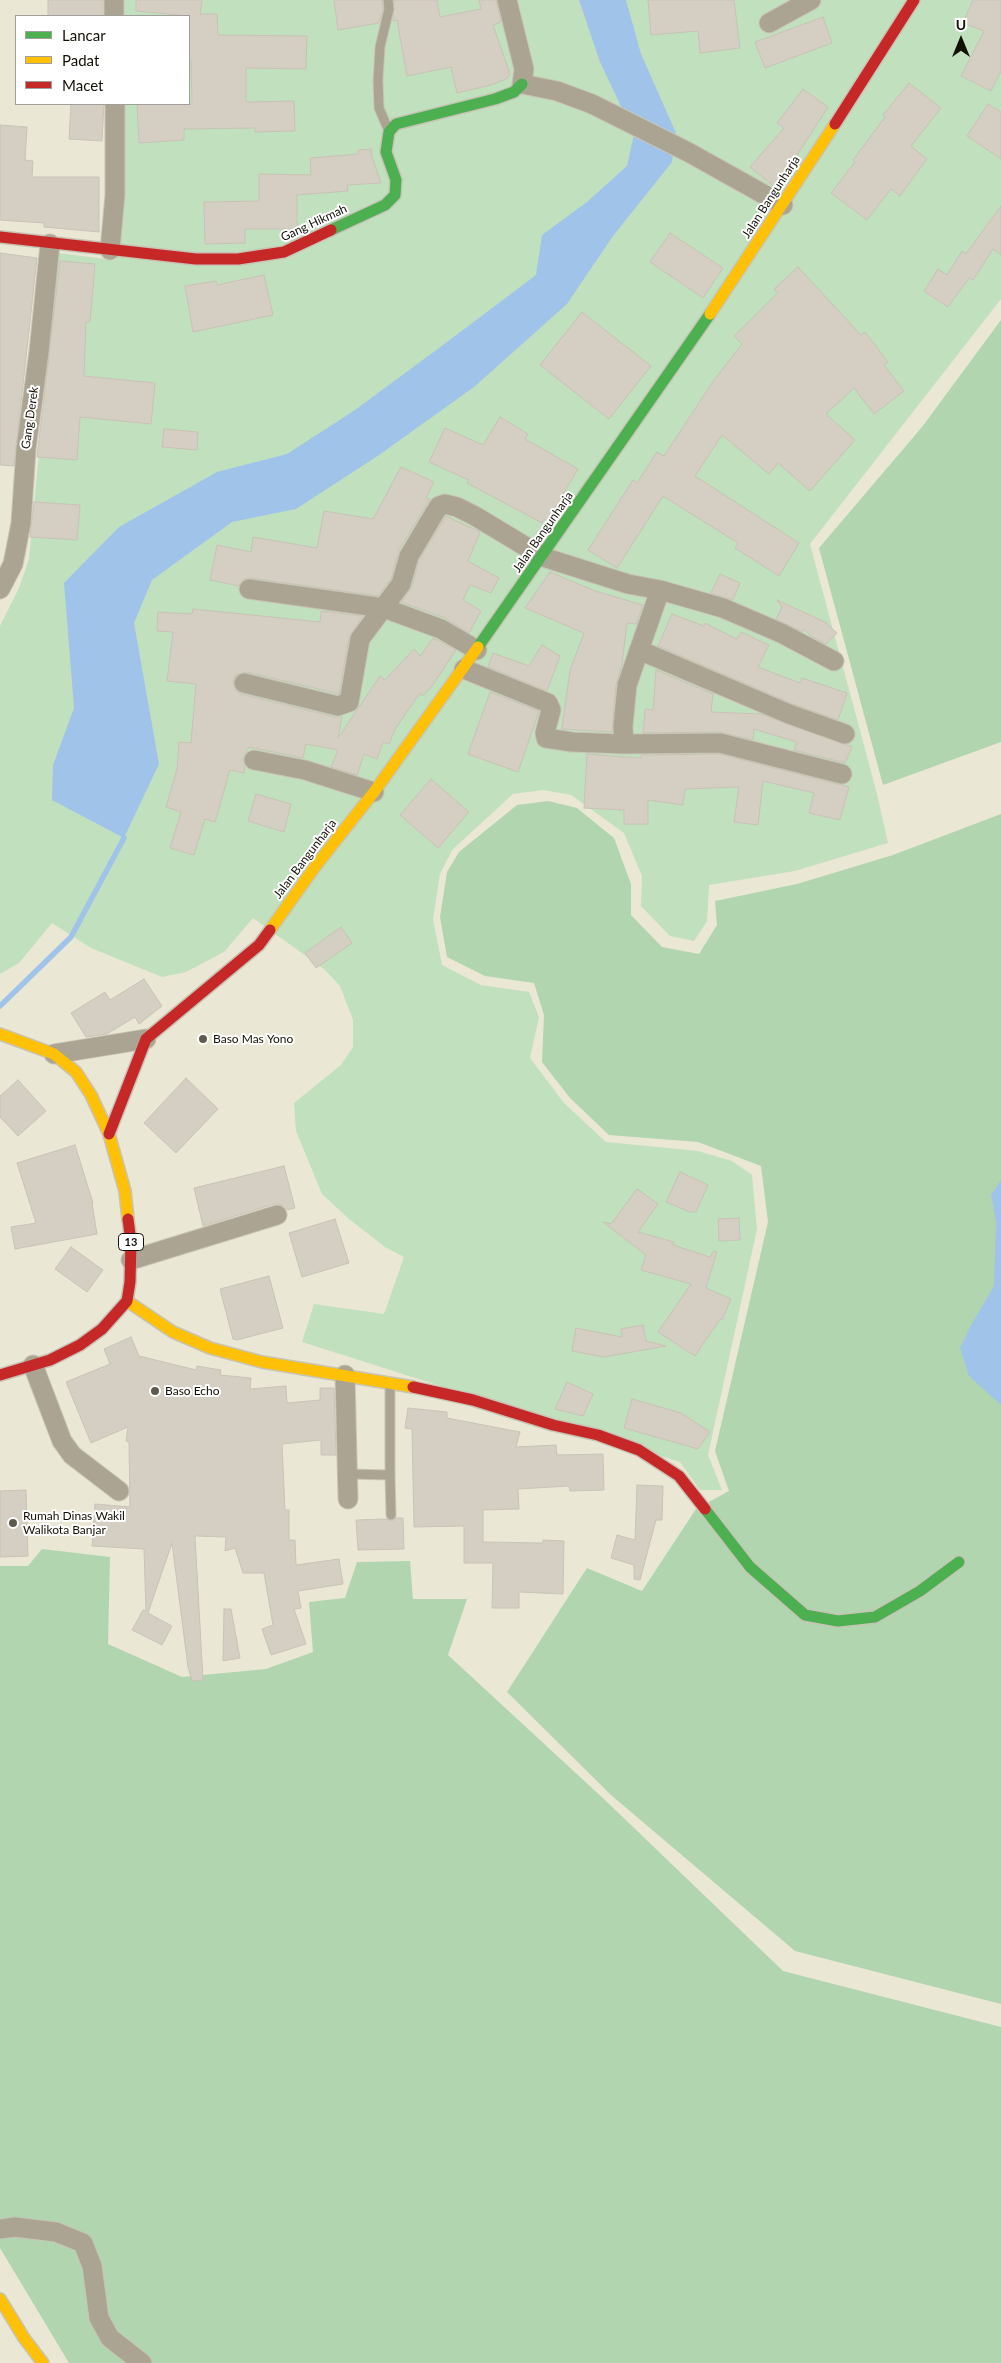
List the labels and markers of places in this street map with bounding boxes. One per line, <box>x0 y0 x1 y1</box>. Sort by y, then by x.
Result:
place label: Baso Mas Yono <box>213 1032 293 1046</box>
marker: Baso Mas Yono <box>197 1033 209 1045</box>
place label: Baso Echo <box>165 1384 220 1398</box>
marker: Baso Echo <box>149 1385 161 1397</box>
place label: Rumah Dinas Wakil Walikota Banjar <box>23 1509 125 1537</box>
marker: Rumah Dinas Wakil Walikota Banjar <box>7 1517 19 1529</box>

